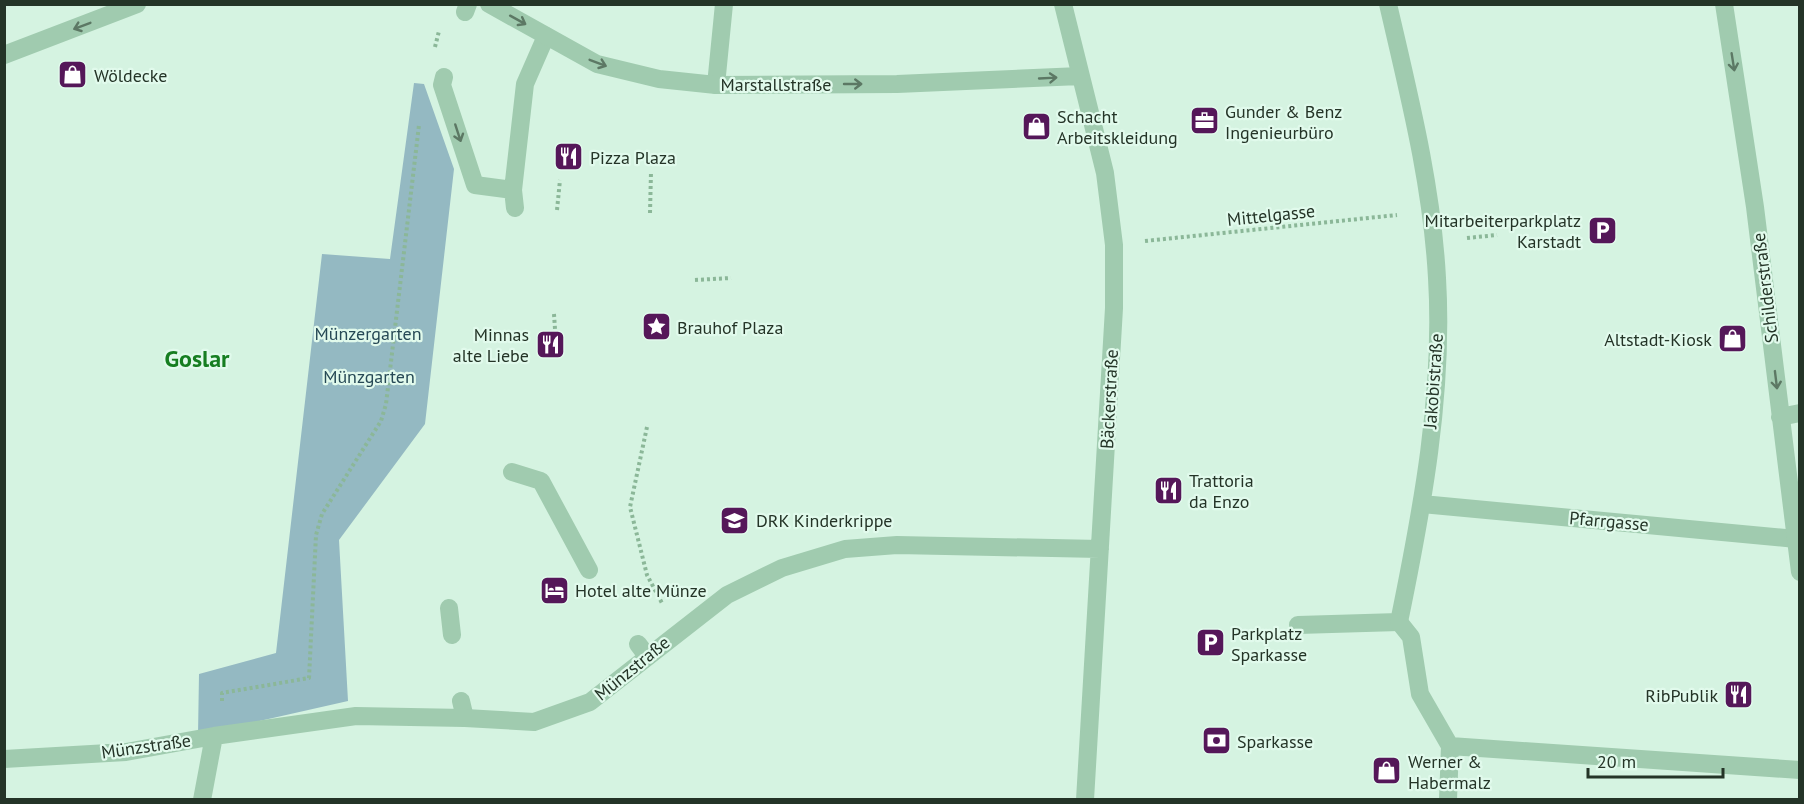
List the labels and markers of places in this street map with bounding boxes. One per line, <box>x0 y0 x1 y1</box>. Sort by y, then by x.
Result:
shop icon: Wöldecke <box>57 59 89 91</box>
place label: Wöldecke <box>94 64 167 87</box>
place label: Gunder & Benz Ingenieurbüro <box>1225 100 1342 144</box>
place label: Schacht Arbeitskleidung <box>1057 105 1178 149</box>
office icon: Gunder & Benz Ingenieurbüro <box>1188 105 1220 137</box>
shop icon: Schacht Arbeitskleidung <box>1020 110 1052 142</box>
restaurant icon: Pizza Plaza <box>553 141 585 173</box>
place label: Pizza Plaza <box>590 146 676 169</box>
place label: Mitarbeiterparkplatz Karstadt <box>1424 209 1581 253</box>
parking icon: Mitarbeiterparkplatz Karstadt <box>1586 214 1618 246</box>
place icon: Brauhof Plaza <box>640 311 672 343</box>
place label: Brauhof Plaza <box>677 316 783 339</box>
place label: Minnas alte Liebe <box>453 323 529 367</box>
shop icon: Altstadt-Kiosk <box>1717 323 1749 355</box>
restaurant icon: Minnas alte Liebe <box>534 328 566 360</box>
place label: Altstadt-Kiosk <box>1604 328 1712 351</box>
place label: Trattoria da Enzo <box>1189 469 1254 513</box>
restaurant icon: Trattoria da Enzo <box>1152 474 1184 506</box>
school or university icon: DRK Kinderkrippe <box>719 504 751 536</box>
place label: DRK Kinderkrippe <box>756 509 893 532</box>
hotel icon: Hotel alte Münze <box>538 574 570 606</box>
place label: Hotel alte Münze <box>575 579 707 602</box>
place label: Parkplatz Sparkasse <box>1231 622 1307 666</box>
parking icon: Parkplatz Sparkasse <box>1194 627 1226 659</box>
restaurant icon: RibPublik <box>1723 679 1755 711</box>
place label: RibPublik <box>1645 684 1718 707</box>
bank icon: Sparkasse <box>1200 725 1232 757</box>
place label: Sparkasse <box>1237 730 1313 753</box>
place label: Werner & Habermalz <box>1408 750 1491 794</box>
shop icon: Werner & Habermalz <box>1371 755 1403 787</box>

